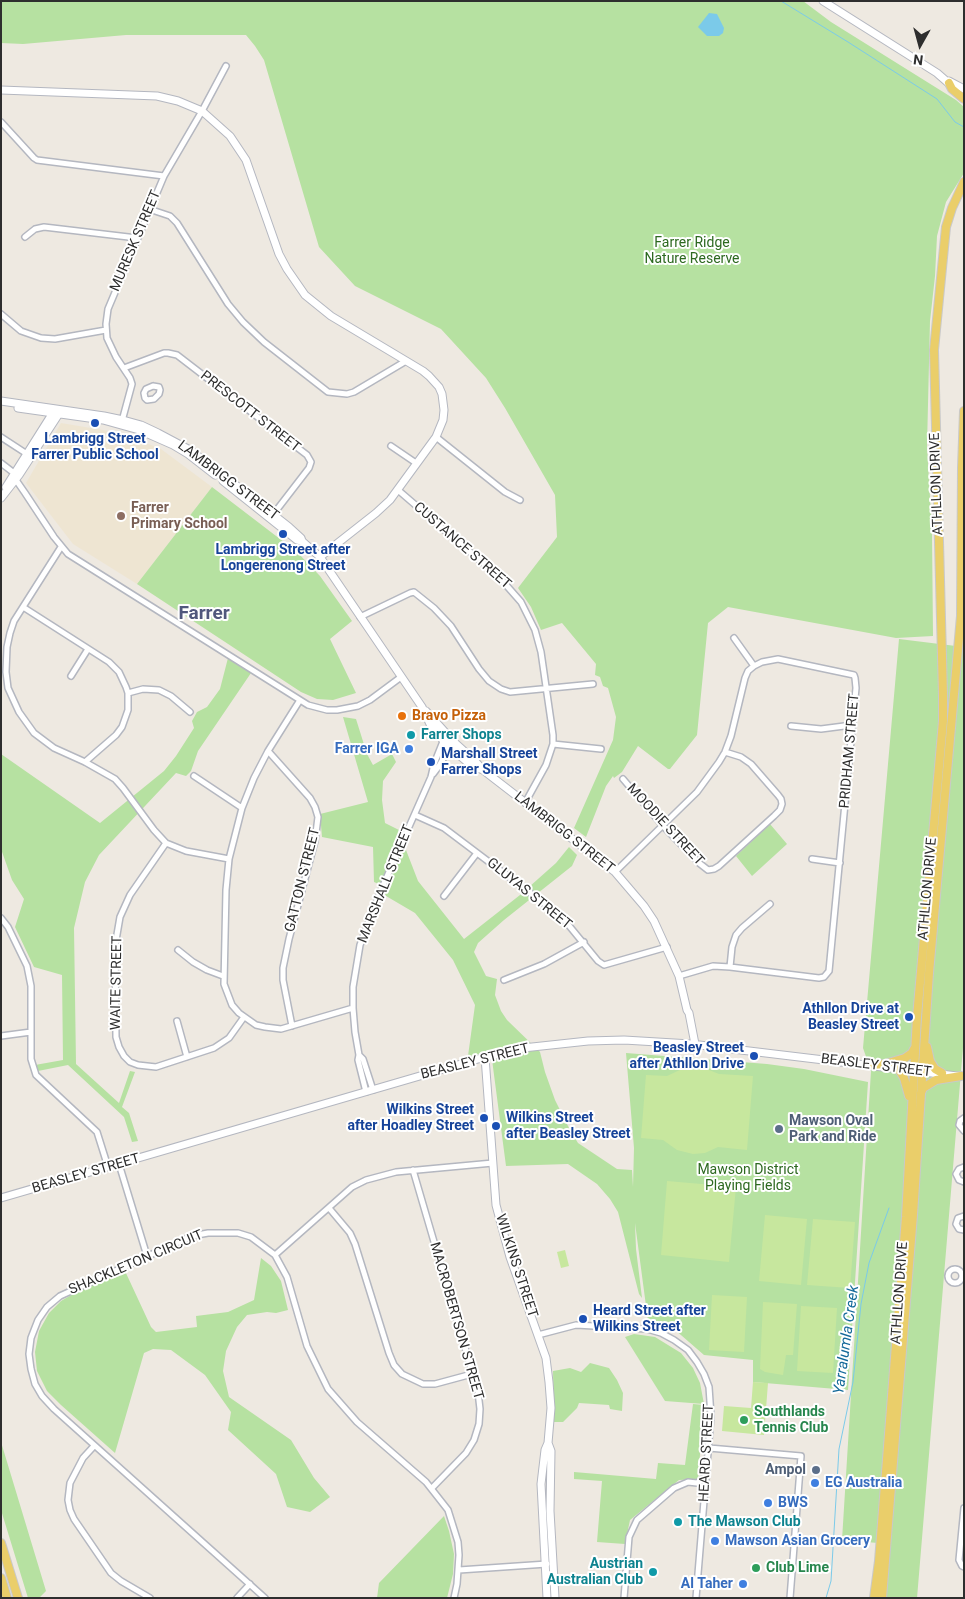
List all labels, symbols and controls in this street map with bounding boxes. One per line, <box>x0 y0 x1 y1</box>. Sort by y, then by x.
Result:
north arrow <box>895 20 945 70</box>
text: N <box>912 51 924 68</box>
street label: MURESK STREET <box>107 188 165 294</box>
park label: Farrer Ridge Nature Reserve <box>644 235 740 268</box>
street label: PRESCOTT STREET <box>197 368 303 456</box>
marker: Lambrigg Street Farrer Public School <box>89 417 101 429</box>
place label: Lambrigg Street Farrer Public School <box>31 431 159 464</box>
street label: ATHLLON DRIVE <box>927 432 947 536</box>
street label: LAMBRIGG STREET <box>174 437 282 525</box>
street label: CUSTANCE STREET <box>410 499 514 593</box>
place label: Farrer Primary School <box>131 500 228 532</box>
marker: Farrer Primary School <box>115 510 127 522</box>
marker: Lambrigg Street after Longerenong Street <box>277 528 289 540</box>
place label: Lambrigg Street after Longerenong Street <box>216 542 350 574</box>
district label: Farrer <box>178 603 230 625</box>
street label: PRIDHAM STREET <box>837 693 863 809</box>
place label: Bravo Pizza <box>412 708 486 724</box>
marker: Bravo Pizza <box>396 710 408 722</box>
place label: Farrer Shops <box>421 727 502 743</box>
marker: Farrer Shops <box>405 729 417 741</box>
place label: Farrer IGA <box>335 741 399 757</box>
marker: Farrer IGA <box>403 743 415 755</box>
place label: Marshall Street Farrer Shops <box>441 746 538 779</box>
marker: Marshall Street Farrer Shops <box>425 756 437 768</box>
street label: MOODIE STREET <box>623 781 707 869</box>
street label: LAMBRIGG STREET <box>511 789 617 877</box>
street label: MARSHALL STREET <box>355 822 417 946</box>
street label: GATTON STREET <box>282 826 324 934</box>
street label: ATHLLON DRIVE <box>915 837 941 941</box>
street label: GLUYAS STREET <box>483 855 575 933</box>
street label: WAITE STREET <box>108 936 126 1030</box>
place label: Athllon Drive at Beasley Street <box>802 1001 899 1034</box>
marker: Athllon Drive at Beasley Street <box>903 1011 915 1023</box>
street label: BEASLEY STREET <box>419 1040 531 1084</box>
place label: Beasley Street after Athllon Drive <box>630 1040 744 1072</box>
marker: Beasley Street after Athllon Drive <box>748 1050 760 1062</box>
street label: BEASLEY STREET <box>820 1051 932 1081</box>
place label: Wilkins Street after Hoadley Street <box>348 1102 474 1134</box>
place label: Wilkins Street after Beasley Street <box>506 1110 631 1142</box>
marker: Wilkins Street after Hoadley Street <box>478 1112 490 1124</box>
place label: Mawson Oval Park and Ride <box>789 1113 876 1146</box>
marker: Wilkins Street after Beasley Street <box>490 1120 502 1132</box>
marker: Mawson Oval Park and Ride <box>773 1123 785 1135</box>
street label: BEASLEY STREET <box>30 1151 142 1197</box>
park label: Mawson District Playing Fields <box>697 1162 799 1194</box>
street label: WILKINS STREET <box>491 1212 541 1320</box>
street label: SHACKLETON CIRCUIT <box>66 1227 206 1299</box>
street label: MACROBERTSON STREET <box>425 1240 487 1402</box>
street label: ATHLLON DRIVE <box>888 1241 912 1345</box>
water label: Yarralumla Creek <box>830 1284 864 1396</box>
place label: Heard Street after Wilkins Street <box>593 1303 706 1335</box>
marker: Heard Street after Wilkins Street <box>577 1313 589 1325</box>
street label: HEARD STREET <box>696 1404 718 1502</box>
place label: Southlands Tennis Club <box>754 1404 828 1436</box>
marker: Southlands Tennis Club <box>738 1414 750 1426</box>
place label: Ampol <box>765 1462 806 1478</box>
marker: Ampol <box>810 1464 822 1476</box>
place label: EG Australia <box>825 1475 902 1491</box>
marker: EG Australia <box>809 1477 821 1489</box>
place label: BWS <box>778 1495 808 1511</box>
marker: BWS <box>762 1497 774 1509</box>
place label: The Mawson Club <box>688 1514 801 1530</box>
marker: The Mawson Club <box>672 1516 684 1528</box>
place label: Mawson Asian Grocery <box>725 1533 870 1549</box>
marker: Mawson Asian Grocery <box>709 1535 721 1547</box>
place label: Austrian Australian Club <box>547 1556 643 1588</box>
place label: Club Lime <box>766 1560 829 1576</box>
marker: Club Lime <box>750 1562 762 1574</box>
marker: Austrian Australian Club <box>647 1566 659 1578</box>
place label: Al Taher <box>681 1576 733 1592</box>
marker: Al Taher <box>737 1578 749 1590</box>

